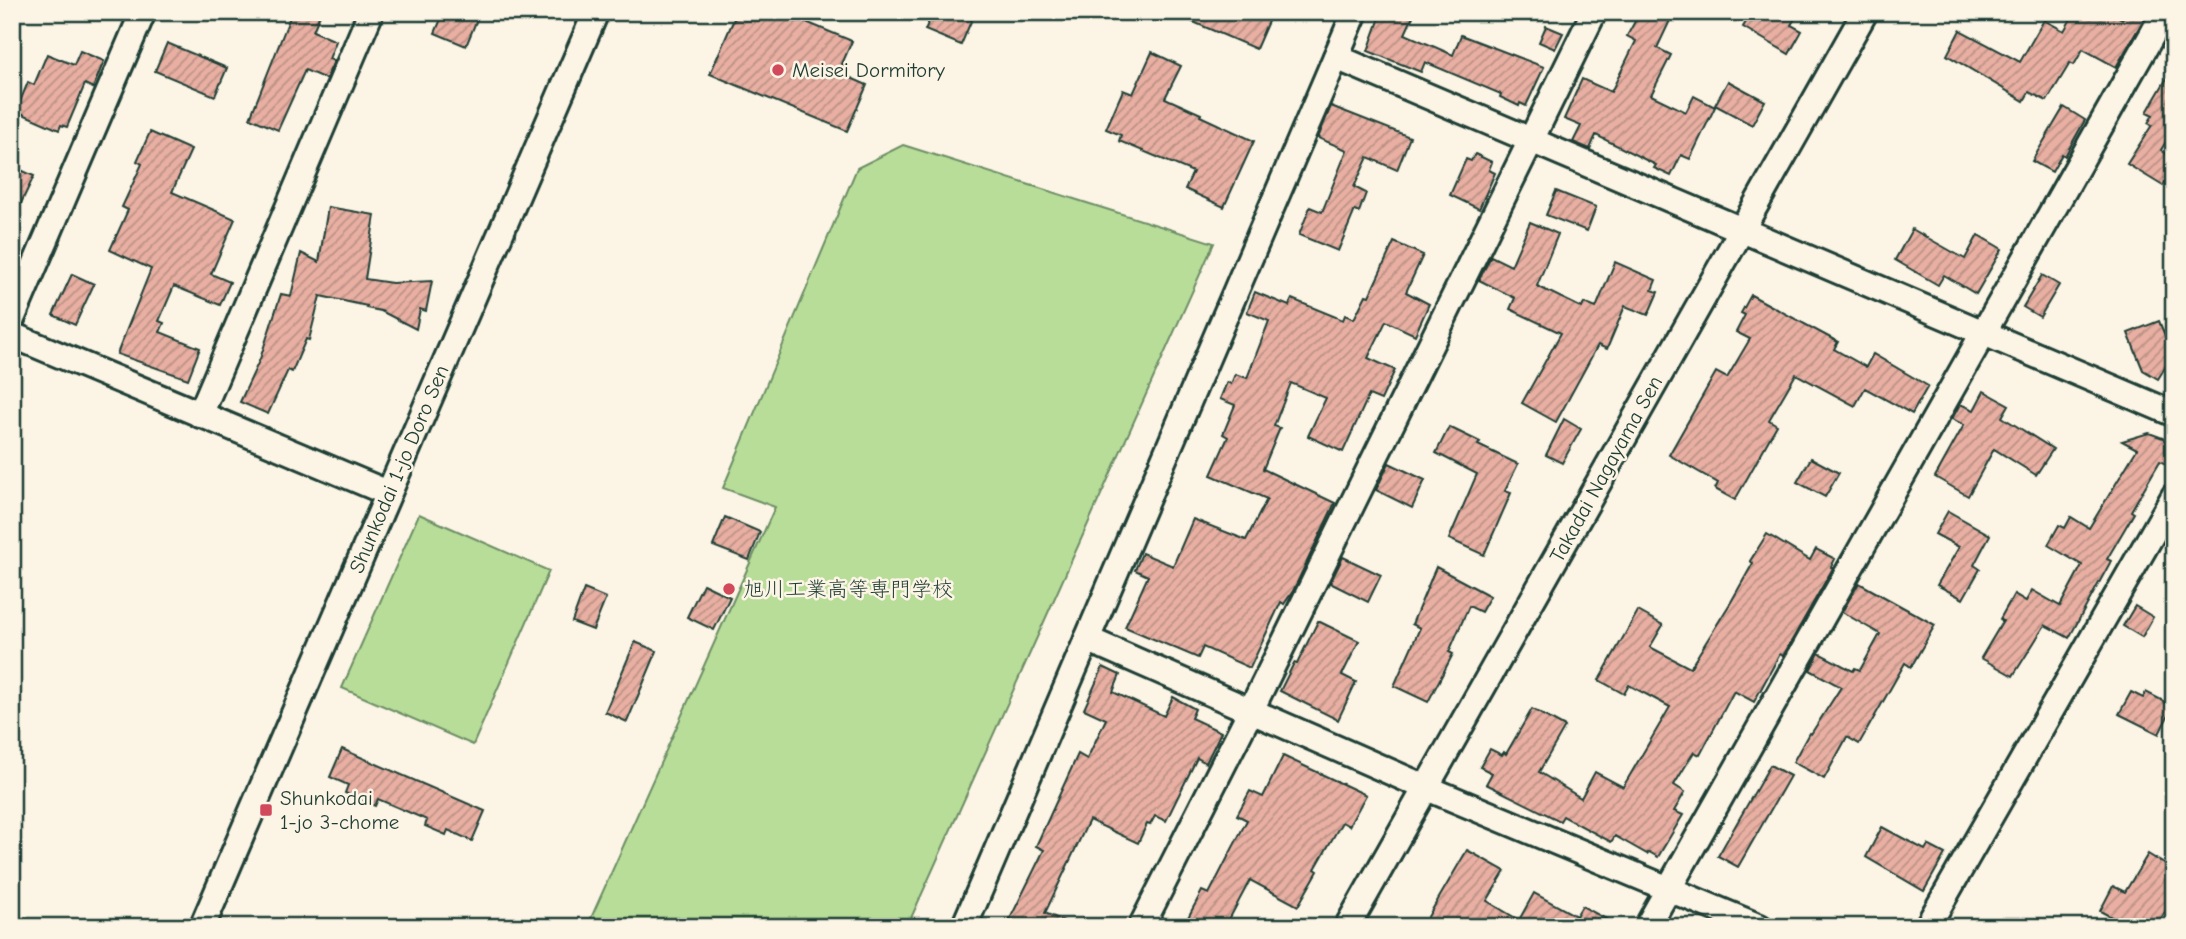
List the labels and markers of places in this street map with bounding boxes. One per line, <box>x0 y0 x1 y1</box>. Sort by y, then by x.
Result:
place label: Meisei Dormitory <box>792 58 945 82</box>
marker: Meisei Dormitory <box>770 62 786 78</box>
place label: 旭川工業高等専門学校 <box>743 577 953 601</box>
marker: 旭川工業高等専門学校 <box>721 581 737 597</box>
place label: Shunkodai 1-jo 3-chome <box>280 786 399 834</box>
marker: Shunkodai 1-jo 3-chome <box>258 802 274 818</box>

